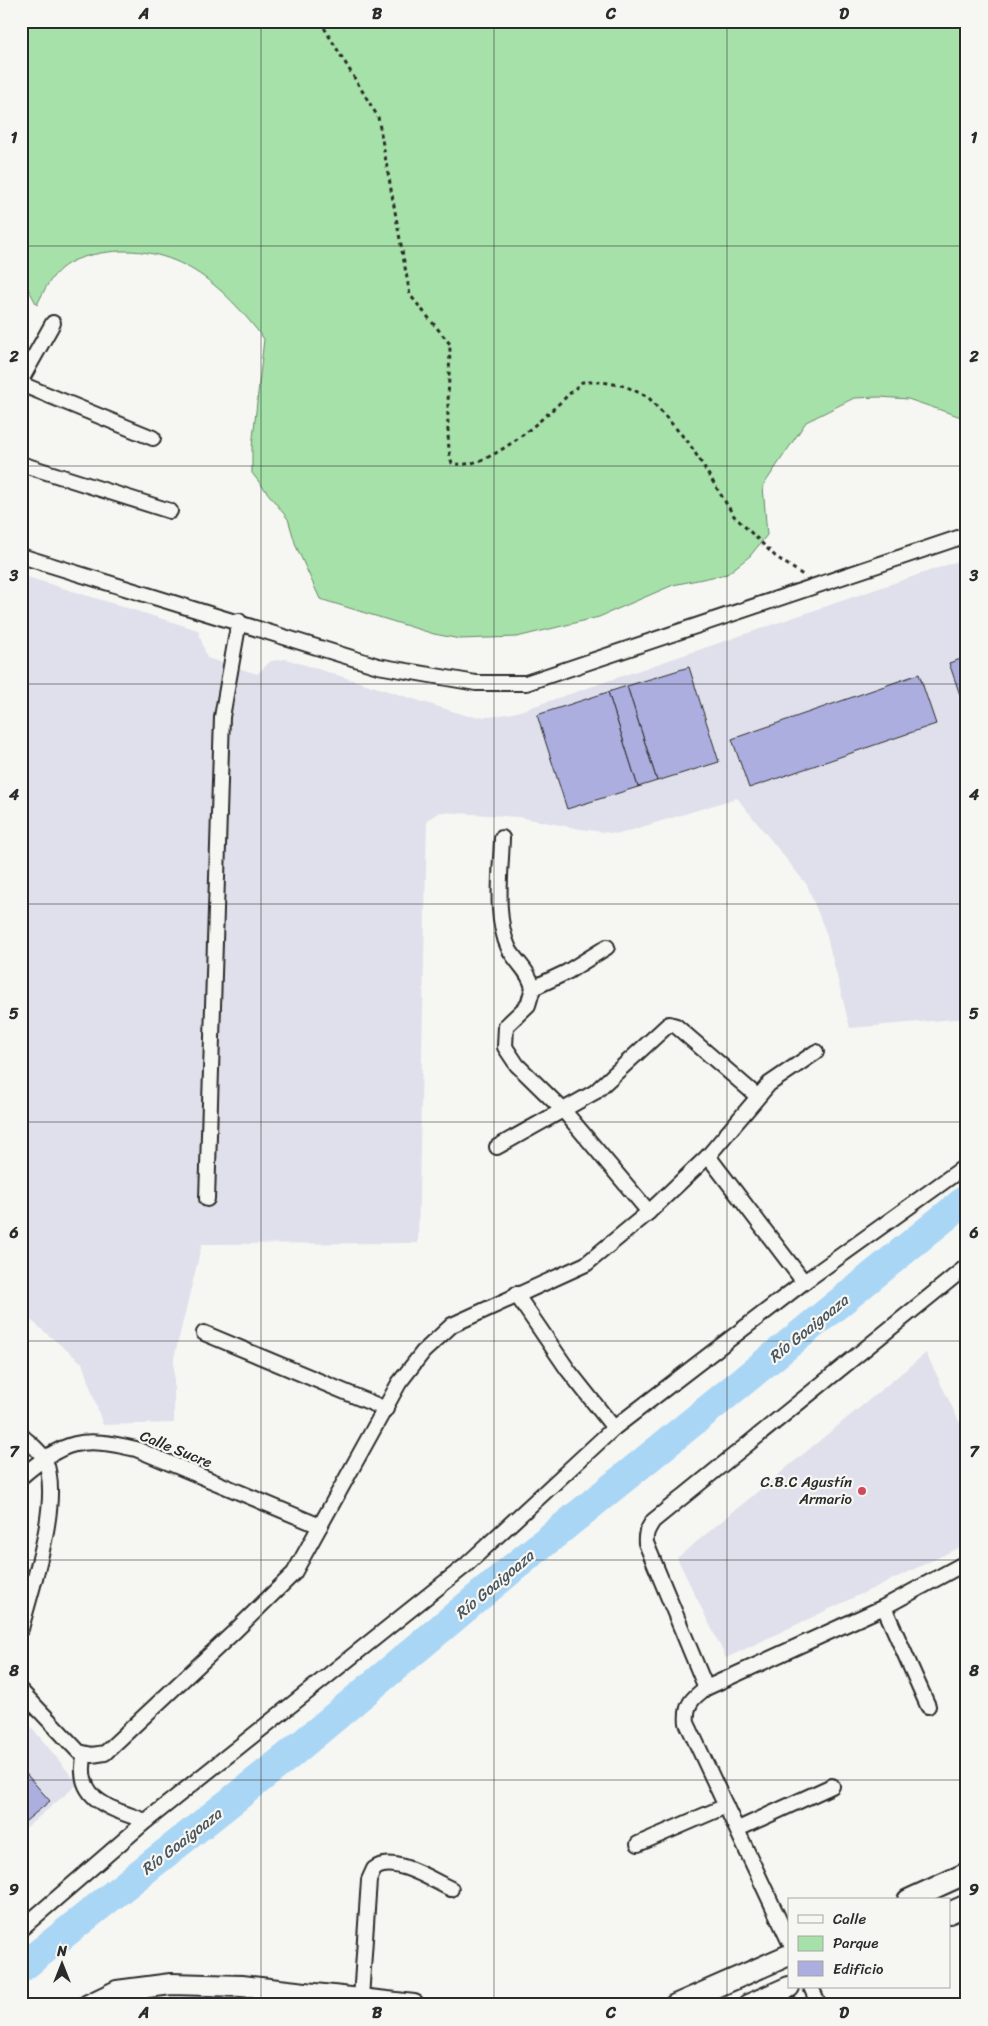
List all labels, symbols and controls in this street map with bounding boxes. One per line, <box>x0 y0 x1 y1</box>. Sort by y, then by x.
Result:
text: A <box>138 0 149 28</box>
text: B <box>372 0 383 28</box>
text: C <box>605 0 617 28</box>
text: D <box>839 0 849 28</box>
text: 1 <box>11 123 18 152</box>
text: 1 <box>971 123 978 152</box>
text: 2 <box>8 342 19 371</box>
text: 2 <box>968 342 979 371</box>
text: 3 <box>9 561 19 590</box>
text: 3 <box>969 561 979 590</box>
text: 4 <box>8 780 19 809</box>
text: 4 <box>968 780 979 809</box>
text: 5 <box>9 999 19 1028</box>
text: 5 <box>969 999 979 1028</box>
text: 6 <box>8 1218 19 1247</box>
text: 6 <box>968 1218 979 1247</box>
water label: Río Goaigoaza <box>762 1285 857 1370</box>
street label: Calle Sucre <box>136 1423 216 1475</box>
text: 7 <box>9 1437 20 1466</box>
text: 7 <box>969 1437 980 1466</box>
place label: C.B.C Agustín Armario <box>760 1469 853 1512</box>
marker: C.B.C Agustín Armario <box>856 1485 868 1497</box>
water label: Río Goaigoaza <box>448 1541 542 1627</box>
text: 8 <box>8 1656 19 1685</box>
text: 8 <box>968 1656 979 1685</box>
water label: Río Goaigoaza <box>134 1799 230 1883</box>
text: 9 <box>9 1875 19 1904</box>
text: 9 <box>969 1875 979 1904</box>
legend <box>788 1898 950 1988</box>
text: Calle <box>833 1906 866 1932</box>
text: Parque <box>833 1930 878 1956</box>
north arrow <box>38 1938 88 1988</box>
text: N <box>56 1939 67 1964</box>
text: Edificio <box>833 1956 884 1982</box>
text: A <box>138 1998 149 2026</box>
text: B <box>372 1998 383 2026</box>
text: C <box>605 1998 617 2026</box>
text: D <box>839 1998 849 2026</box>

